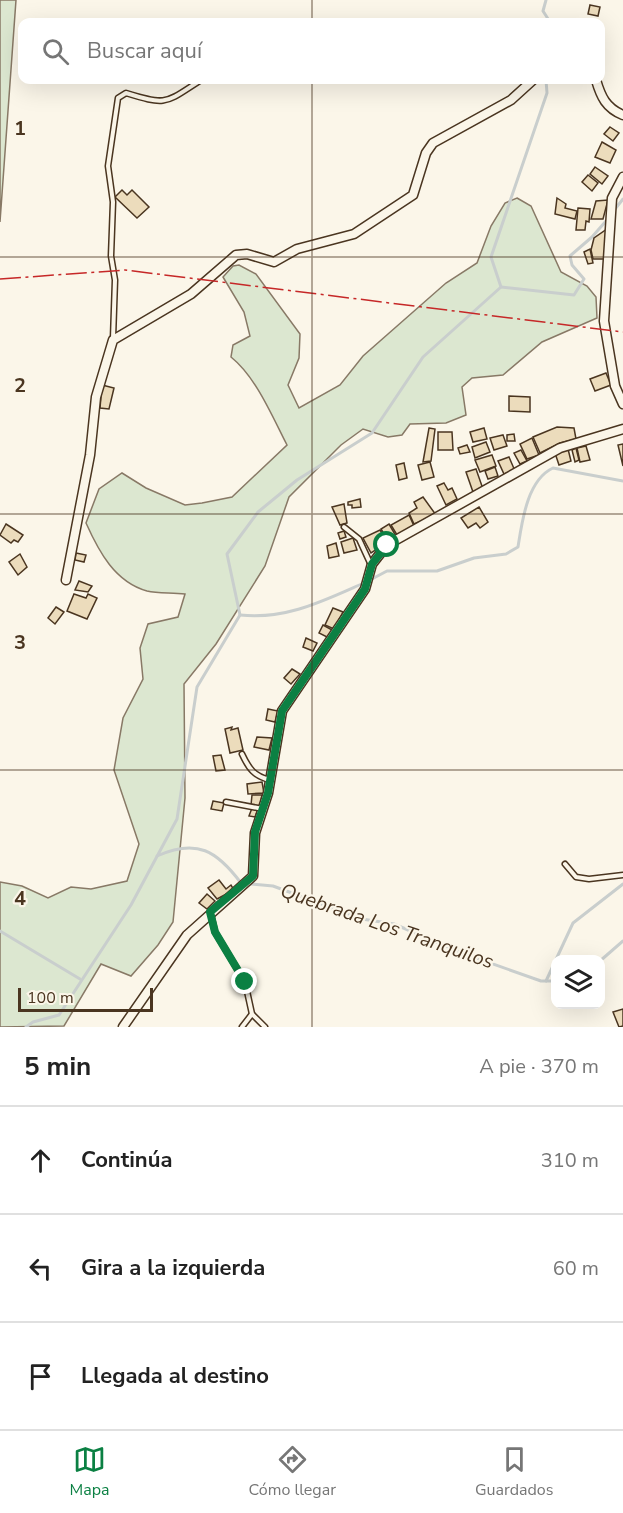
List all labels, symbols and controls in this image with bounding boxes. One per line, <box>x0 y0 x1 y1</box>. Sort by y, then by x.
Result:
search box <box>18 18 605 84</box>
icon: search <box>39 35 72 68</box>
text: Buscar aquí <box>87 36 202 66</box>
text: 1 <box>14 115 26 142</box>
text: 2 <box>14 372 26 399</box>
route start <box>373 531 399 557</box>
text: 3 <box>14 629 26 656</box>
water label: Quebrada Los Tranquilos <box>277 877 497 975</box>
text: 4 <box>14 885 26 912</box>
map controls <box>551 955 605 1009</box>
button: layers <box>551 955 605 1009</box>
route end <box>231 968 257 994</box>
scale bar <box>18 985 153 1012</box>
text: 100 m <box>27 987 74 1009</box>
text: 5 min <box>24 1049 91 1084</box>
text: A pie · 370 m <box>479 1053 599 1080</box>
icon: ahead <box>24 1144 57 1177</box>
text: Continúa <box>81 1145 172 1175</box>
text: 310 m <box>541 1147 599 1174</box>
icon: left <box>24 1252 57 1285</box>
text: Gira a la izquierda <box>81 1253 265 1283</box>
text: 60 m <box>553 1255 599 1282</box>
icon: arrive <box>24 1360 57 1393</box>
text: Llegada al destino <box>81 1361 269 1391</box>
tab: Mapa <box>70 1443 110 1501</box>
tab: Cómo llegar <box>249 1443 336 1501</box>
tab: Guardados <box>475 1443 553 1501</box>

